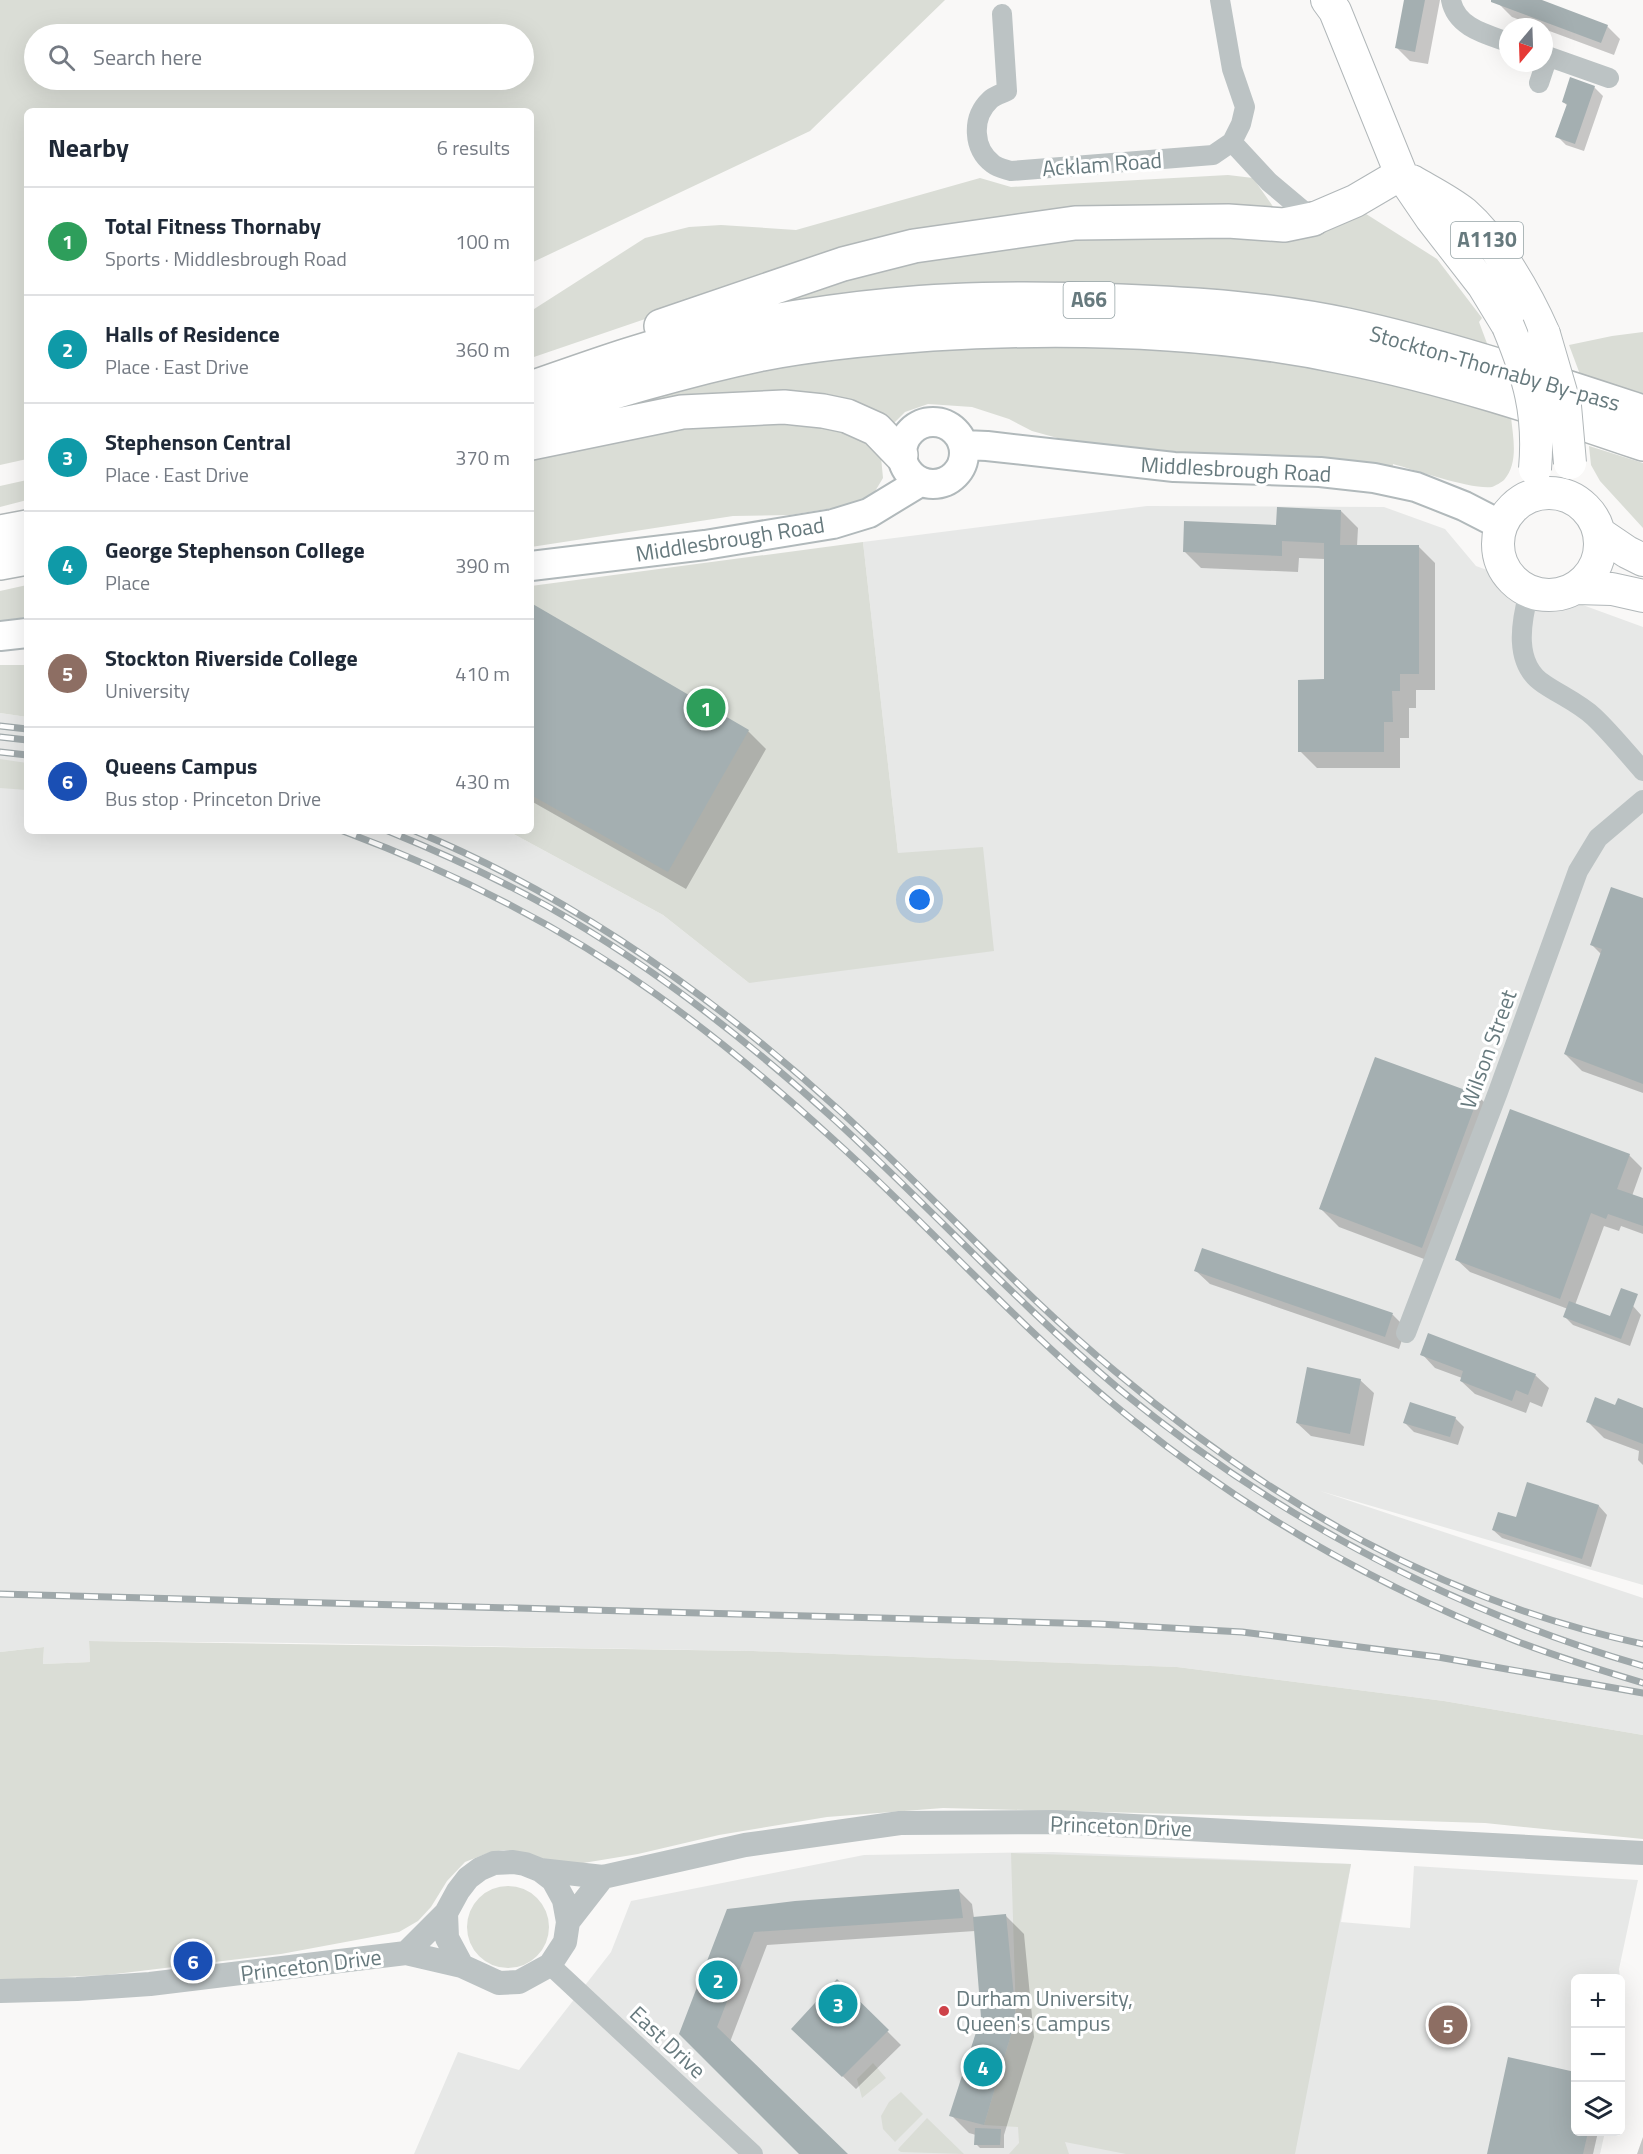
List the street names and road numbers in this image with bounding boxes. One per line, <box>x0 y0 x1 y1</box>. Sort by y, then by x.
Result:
street label: Acklam Road <box>1041 143 1163 185</box>
road number: A1130 <box>1451 222 1523 258</box>
road number: A66 <box>1064 282 1114 318</box>
street label: Stockton-Thornaby By-pass <box>1366 316 1624 420</box>
street label: Middlesbrough Road <box>1140 447 1332 491</box>
street label: Middlesbrough Road <box>633 507 827 571</box>
street label: Wilson Street <box>1451 984 1525 1113</box>
street label: Princeton Drive <box>1049 1807 1193 1845</box>
street label: Princeton Drive <box>239 1939 383 1991</box>
street label: East Drive <box>622 1997 714 2087</box>

